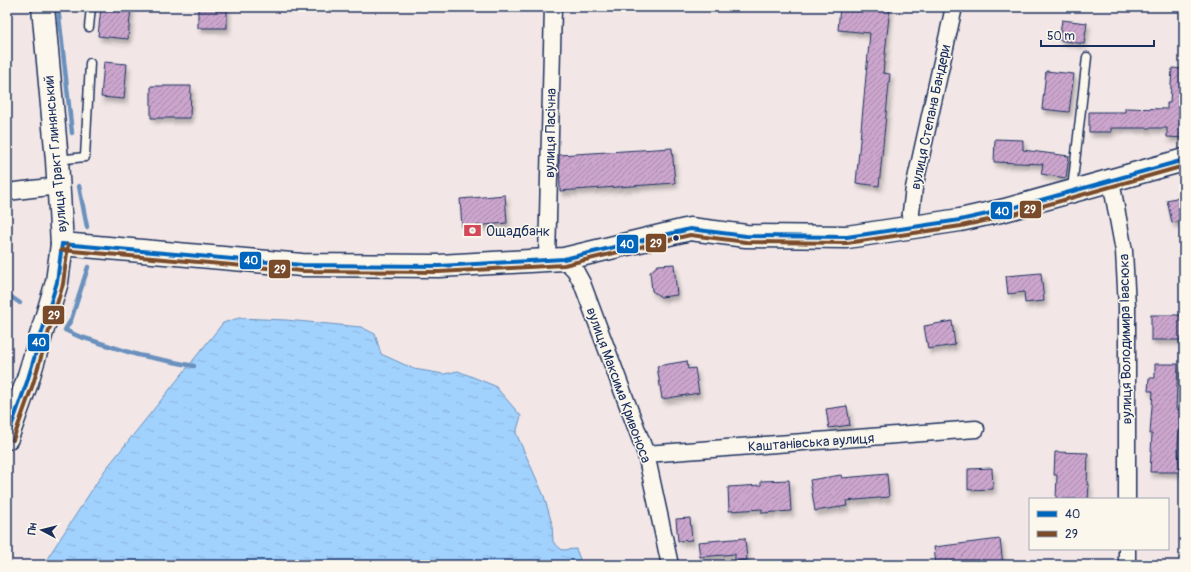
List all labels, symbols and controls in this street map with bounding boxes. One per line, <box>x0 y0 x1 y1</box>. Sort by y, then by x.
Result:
scale bar <box>1041 22 1154 48</box>
text: 50 m <box>1047 29 1075 44</box>
street label: вулиця Степана Бандери <box>907 43 954 191</box>
street label: вулиця Тракт Глинянський <box>40 75 71 233</box>
street label: вулиця Пасічна <box>541 88 560 178</box>
line badge: 29 <box>1019 200 1042 219</box>
line badge: 40 <box>990 201 1013 220</box>
text: 29 <box>1024 203 1036 216</box>
text: 40 <box>994 205 1009 218</box>
bank icon: Ощадбанк <box>463 221 483 241</box>
place label: Ощадбанк <box>486 223 550 240</box>
line badge: 29 <box>645 233 667 253</box>
unlabelled marker <box>671 233 681 243</box>
line badge: 40 <box>616 234 639 254</box>
text: 29 <box>650 237 662 250</box>
text: 40 <box>619 238 634 251</box>
line badge: 40 <box>239 251 262 270</box>
text: 40 <box>243 254 258 267</box>
street label: вулиця Володимира Івасюка <box>1116 254 1135 424</box>
line badge: 29 <box>268 259 291 279</box>
text: 29 <box>274 263 286 276</box>
line badge: 29 <box>42 305 65 325</box>
street label: вулиця Максима Кривоноса <box>582 305 655 465</box>
text: 29 <box>48 309 60 322</box>
line badge: 40 <box>27 333 50 352</box>
text: 40 <box>31 336 46 349</box>
street label: Каштанівська вулиця <box>747 430 875 455</box>
legend <box>1029 498 1169 550</box>
text: 40 <box>1065 507 1080 522</box>
north arrow <box>22 510 62 550</box>
text: Пн <box>25 522 40 536</box>
text: 29 <box>1065 527 1078 542</box>

